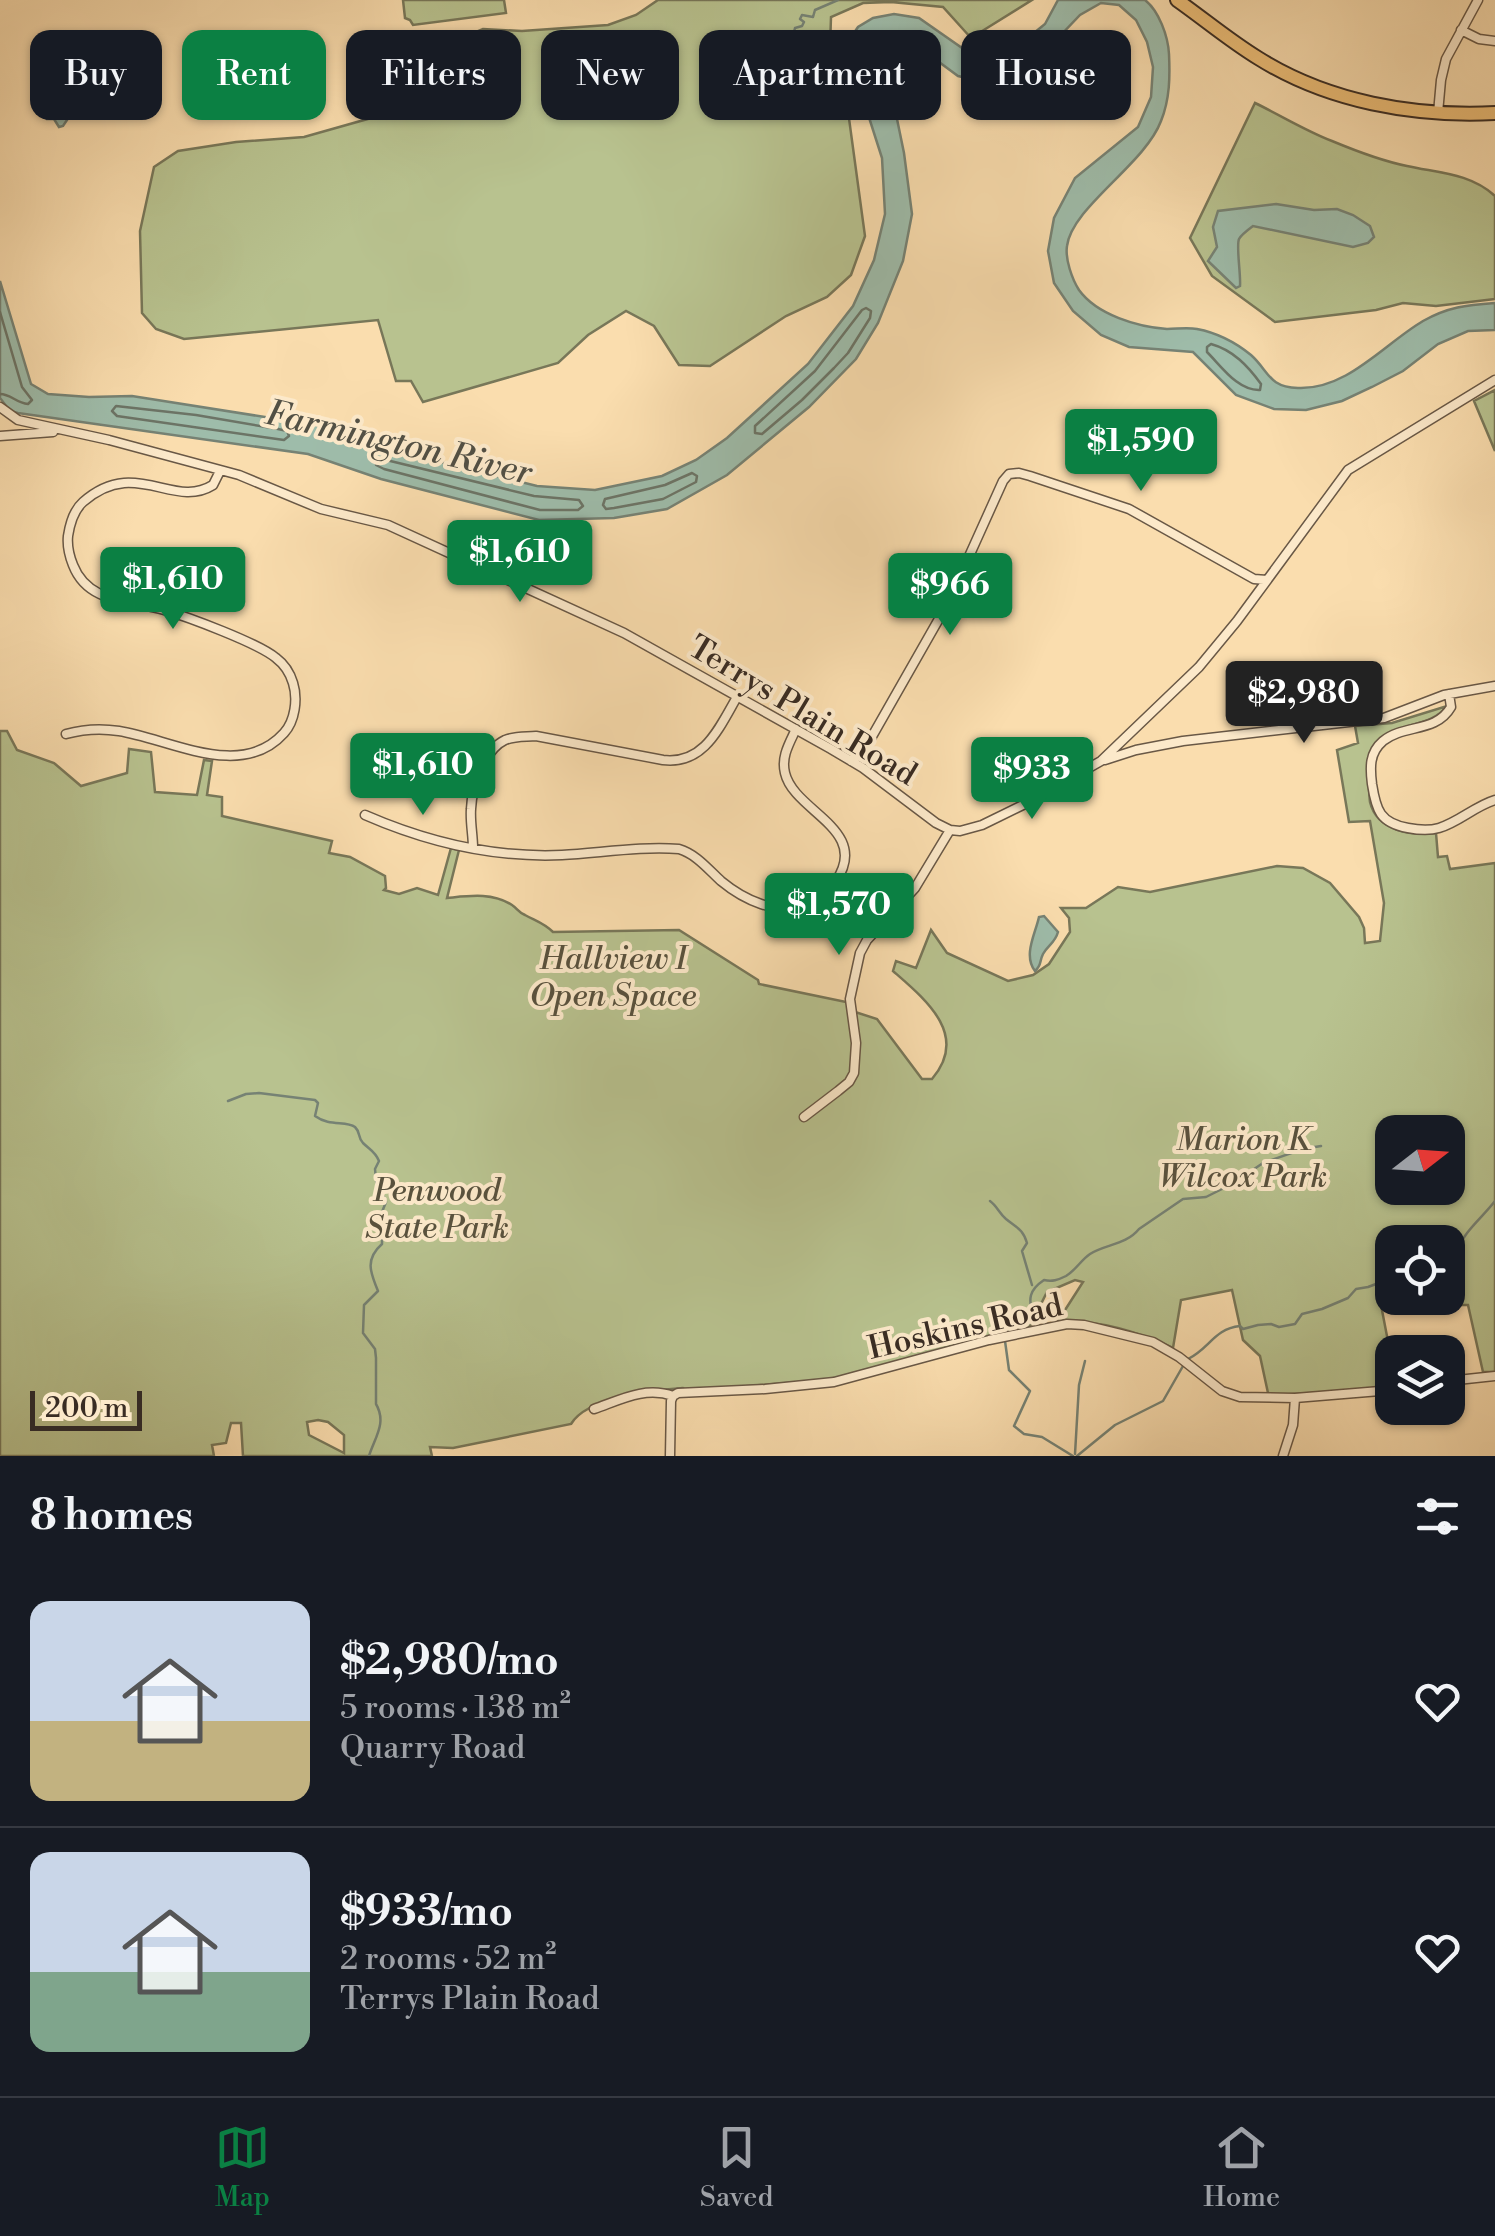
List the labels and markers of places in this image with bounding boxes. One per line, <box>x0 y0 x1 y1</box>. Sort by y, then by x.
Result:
pin: $1,590 <box>1060 409 1222 494</box>
pin: $1,610 <box>439 520 601 605</box>
pin: $1,610 <box>92 547 254 632</box>
pin: $966 <box>891 553 1009 638</box>
pin: $2,980 <box>1223 661 1385 746</box>
pin: $1,610 <box>342 733 504 818</box>
pin: $933 <box>973 737 1091 822</box>
pin: $1,570 <box>758 873 920 958</box>

